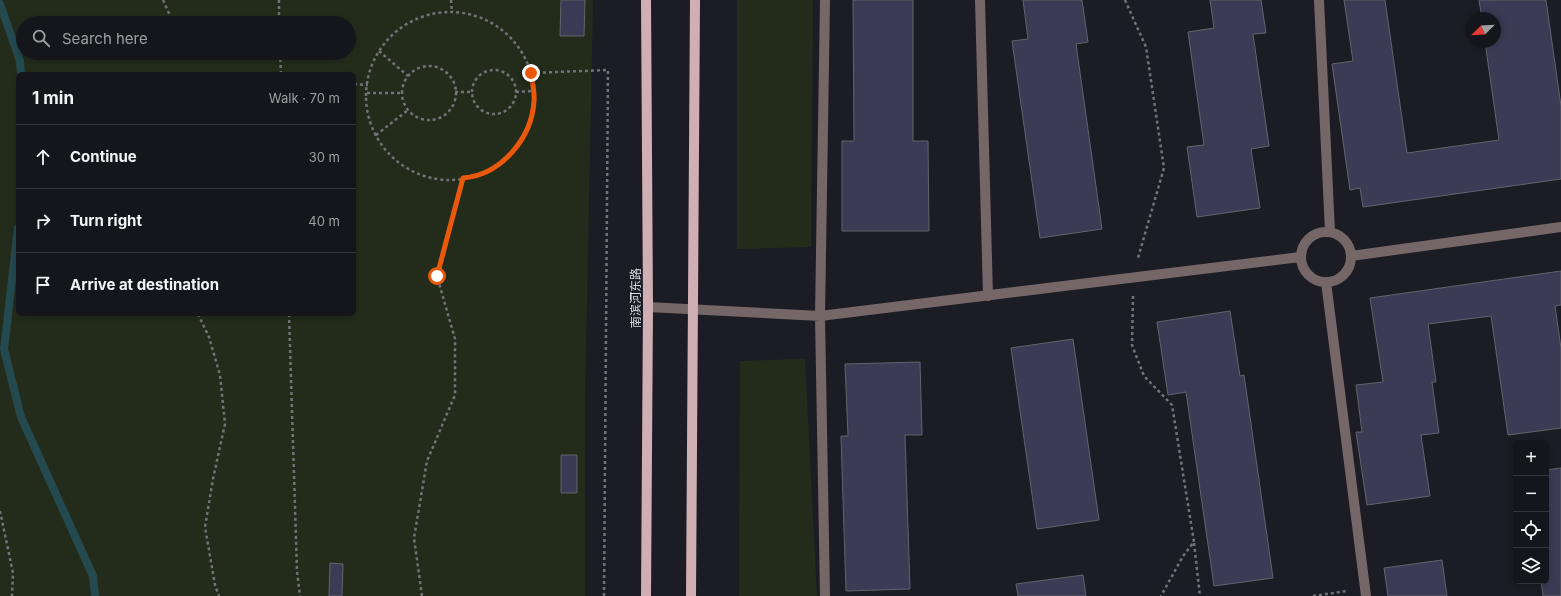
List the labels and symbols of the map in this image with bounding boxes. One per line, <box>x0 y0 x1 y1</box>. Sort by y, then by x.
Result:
north arrow <box>1465 12 1501 48</box>
route end <box>522 64 540 82</box>
route start <box>428 267 446 285</box>
street label: 南滨河东路 <box>628 268 643 328</box>

